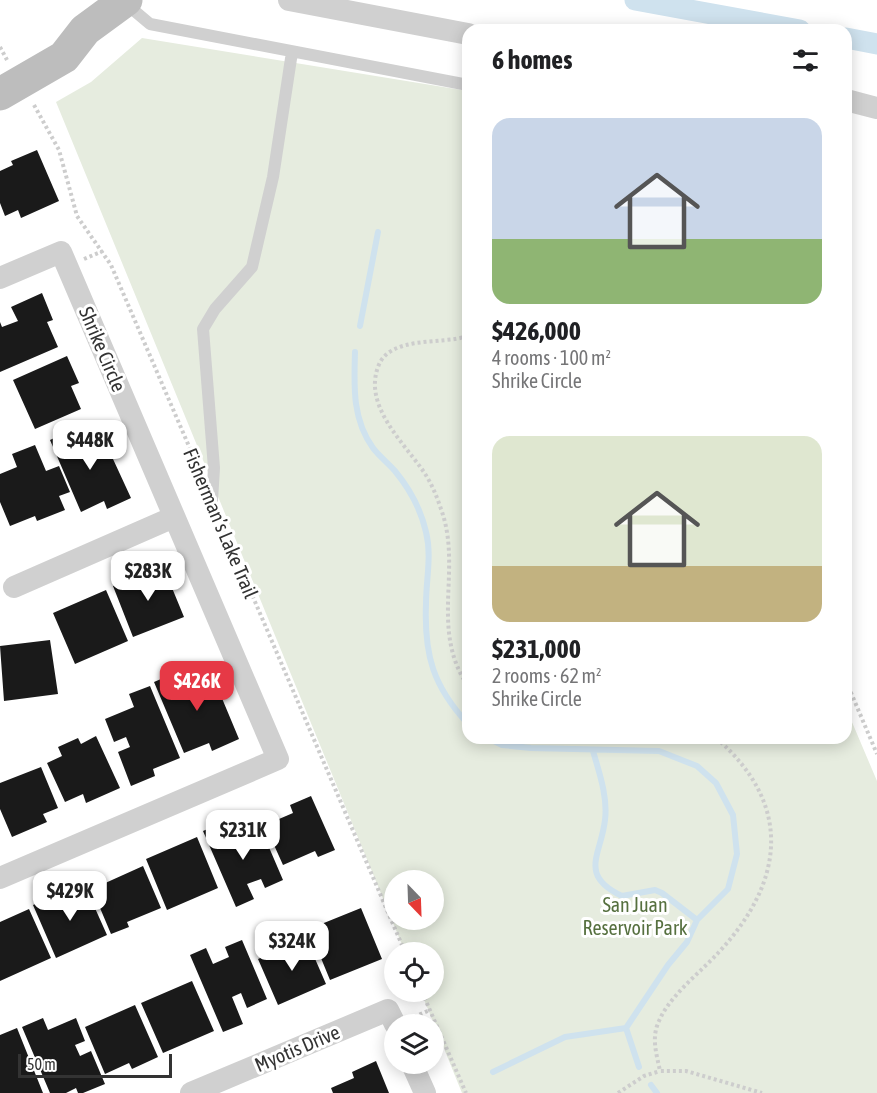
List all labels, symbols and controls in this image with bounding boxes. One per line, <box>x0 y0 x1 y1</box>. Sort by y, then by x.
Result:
icon: filters <box>789 44 822 77</box>
text: 6 homes <box>492 45 572 75</box>
icon: home <box>603 157 711 265</box>
street label: Shrike Circle <box>75 303 131 395</box>
text: $426,000 <box>492 316 581 346</box>
text: 4 rooms · 100 m² <box>492 346 611 369</box>
text: Shrike Circle <box>492 369 582 392</box>
pin: $448K <box>48 420 132 471</box>
text: $448K <box>67 428 113 451</box>
street label: Fisherman’s Lake Trail <box>179 445 263 602</box>
icon: home <box>603 475 711 583</box>
pin: $283K <box>106 551 190 602</box>
text: $283K <box>125 559 171 582</box>
text: $231,000 <box>492 634 581 664</box>
pin: $426K <box>155 661 239 712</box>
text: 2 rooms · 62 m² <box>492 664 602 687</box>
text: $426K <box>174 669 220 692</box>
text: Shrike Circle <box>492 687 582 710</box>
pin: $231K <box>201 810 285 861</box>
text: $231K <box>220 818 266 841</box>
north arrow <box>384 870 444 930</box>
map controls <box>384 870 444 1074</box>
pin: $429K <box>28 871 112 922</box>
text: $429K <box>47 879 93 902</box>
park label: San Juan Reservoir Park <box>582 893 688 939</box>
pin: $324K <box>250 921 334 972</box>
text: $324K <box>269 929 315 952</box>
button: locate <box>384 942 444 1002</box>
button: layers <box>384 1014 444 1074</box>
street label: Myotis Drive <box>251 1020 343 1076</box>
scale bar <box>18 1051 172 1078</box>
text: 50 m <box>27 1055 56 1073</box>

